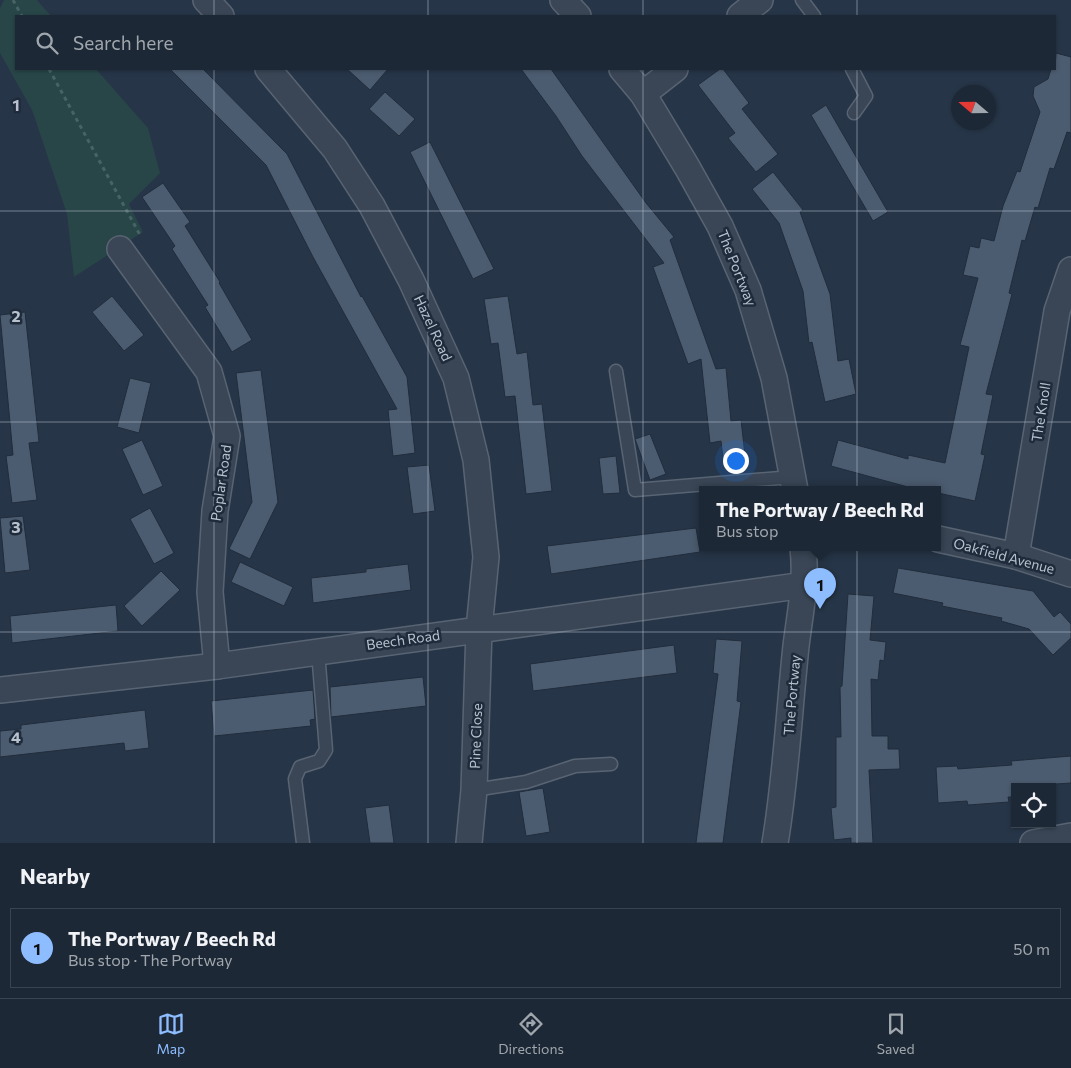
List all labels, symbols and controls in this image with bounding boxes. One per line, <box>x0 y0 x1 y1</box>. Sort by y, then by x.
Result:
search box <box>15 15 1056 70</box>
icon: search <box>33 29 61 57</box>
text: Search here <box>73 31 173 54</box>
north arrow <box>951 85 996 130</box>
text: 1 <box>12 95 20 114</box>
street label: The Portway <box>714 227 760 308</box>
street label: Hazel Road <box>411 292 456 364</box>
text: 2 <box>11 306 21 325</box>
street label: The Knoll <box>1027 381 1054 443</box>
street label: Poplar Road <box>207 444 234 522</box>
your location <box>723 448 749 474</box>
popup <box>699 486 941 551</box>
text: The Portway / Beech Rd <box>716 498 924 521</box>
text: 3 <box>11 517 21 536</box>
text: Bus stop <box>716 521 778 540</box>
street label: Oakfield Avenue <box>952 534 1056 577</box>
pin: 1 <box>804 568 836 609</box>
street label: Beech Road <box>365 626 441 653</box>
street label: The Portway <box>780 654 803 736</box>
street label: Pine Close <box>466 703 485 769</box>
text: 4 <box>11 727 21 746</box>
map controls <box>1011 783 1056 828</box>
button: locate <box>1011 783 1056 828</box>
text: Nearby <box>20 863 90 888</box>
text: The Portway / Beech Rd <box>68 927 276 950</box>
text: 1 <box>33 939 41 958</box>
text: 50 m <box>1013 939 1050 958</box>
text: Bus stop · The Portway <box>68 950 233 969</box>
tab: Map <box>156 1010 185 1057</box>
tab: Directions <box>498 1010 564 1057</box>
tab: Saved <box>877 1010 915 1057</box>

